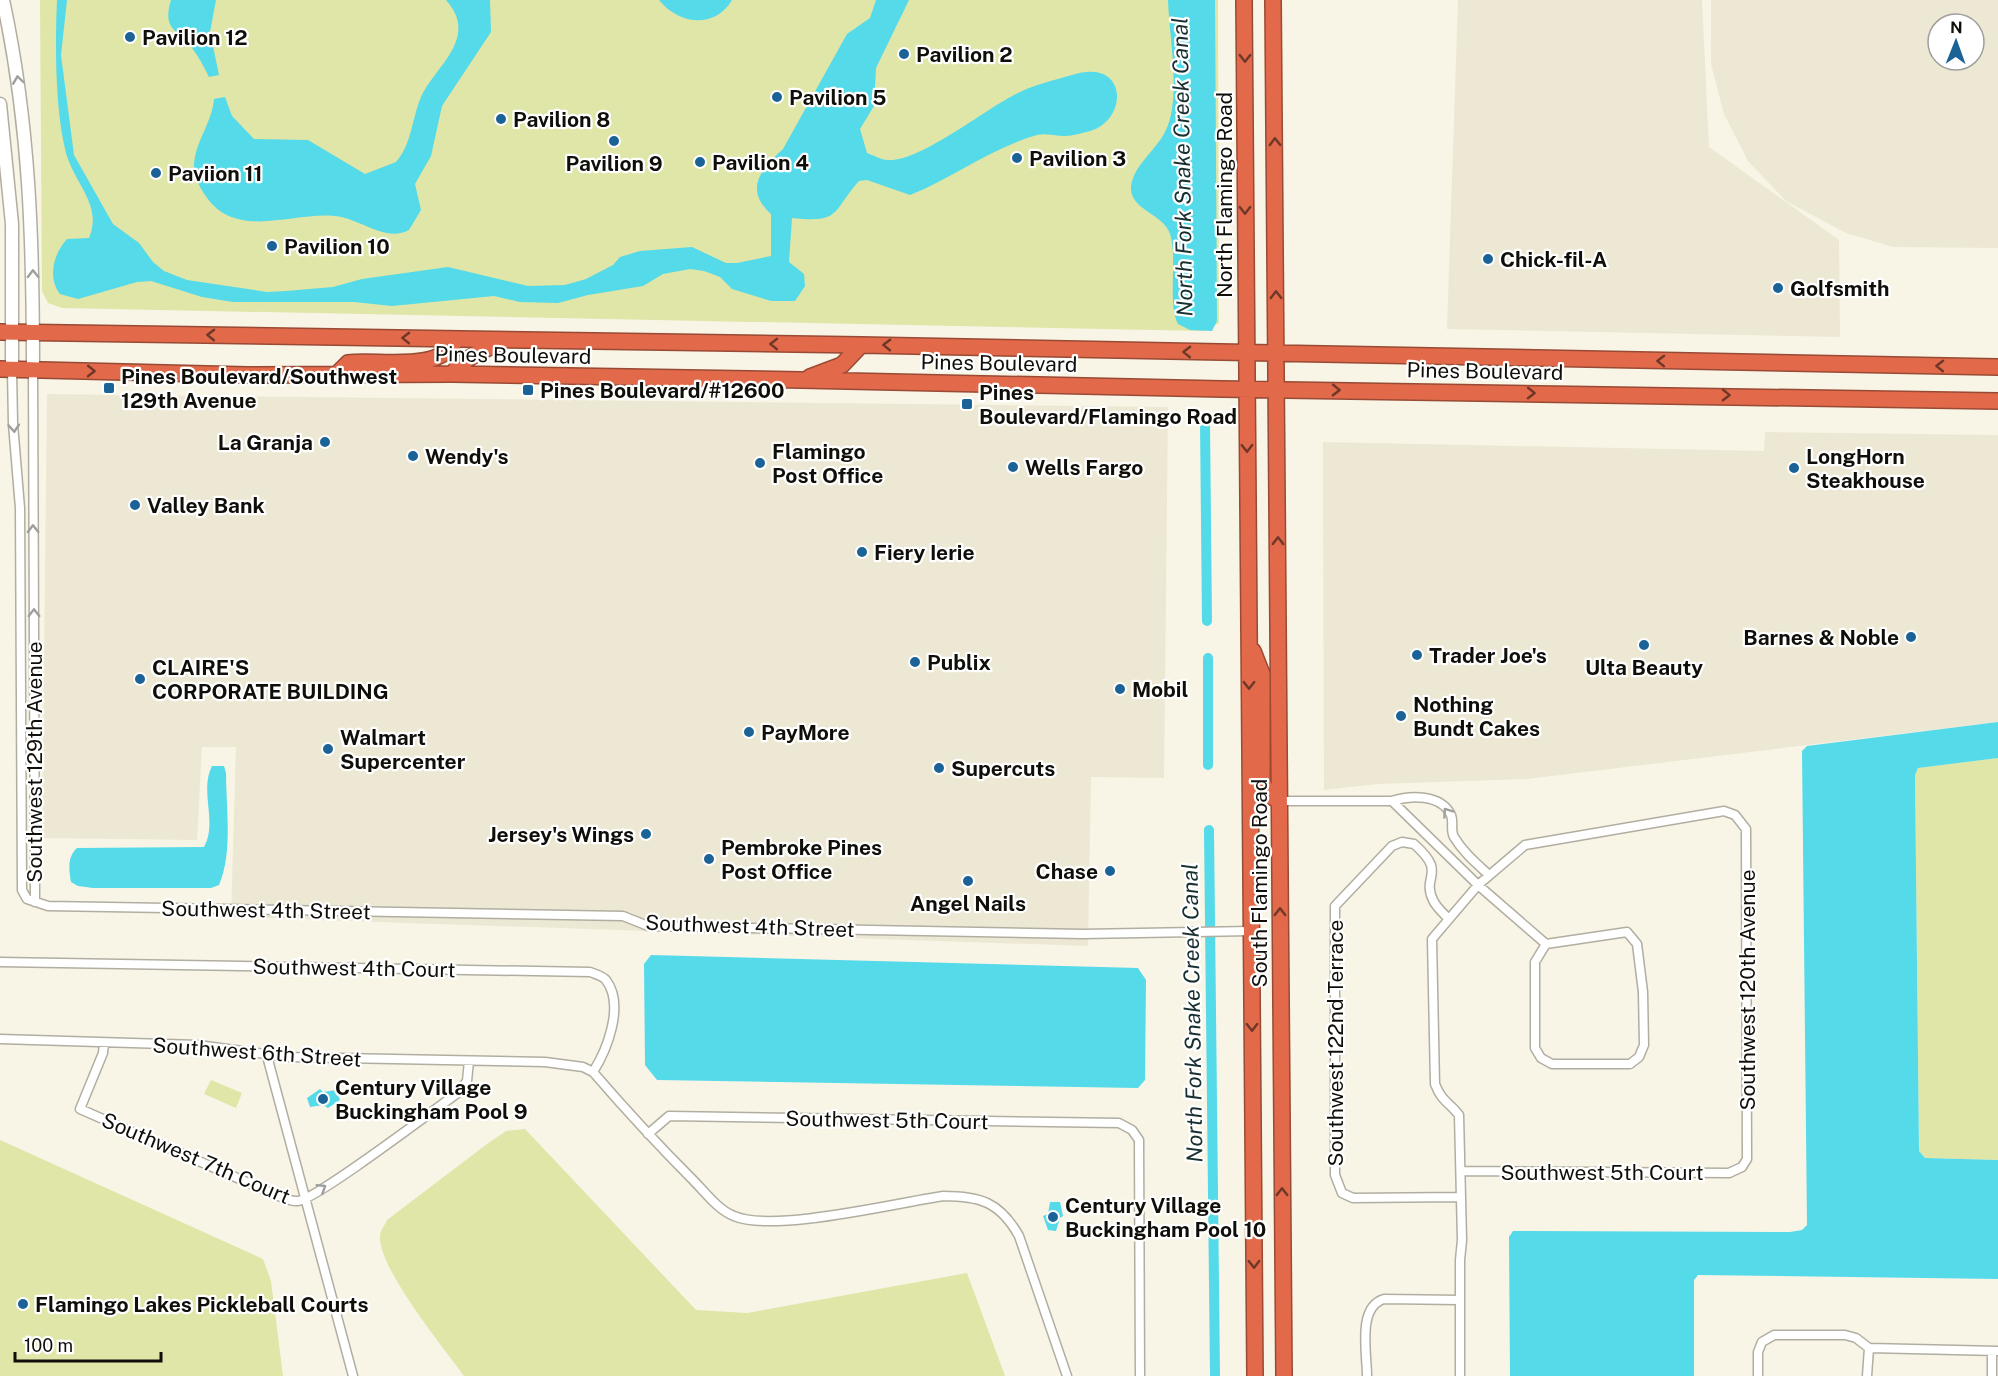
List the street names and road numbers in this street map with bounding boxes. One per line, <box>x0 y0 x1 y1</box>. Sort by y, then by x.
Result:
street label: North Flamingo Road <box>1212 92 1237 298</box>
street label: Pines Boulevard <box>434 341 592 369</box>
street label: Pines Boulevard <box>920 349 1078 377</box>
street label: Pines Boulevard <box>1406 357 1564 385</box>
street label: Southwest 129th Avenue <box>22 641 47 883</box>
street label: South Flamingo Road <box>1247 779 1272 987</box>
street label: Southwest 120th Avenue <box>1735 869 1760 1111</box>
street label: Southwest 4th Street <box>161 896 371 924</box>
street label: Southwest 4th Street <box>645 910 855 942</box>
street label: Southwest 122nd Terrace <box>1323 920 1348 1166</box>
street label: Southwest 4th Court <box>252 954 456 982</box>
street label: Southwest 6th Street <box>152 1032 362 1072</box>
street label: Southwest 5th Court <box>785 1106 989 1134</box>
street label: Southwest 7th Court <box>98 1107 294 1209</box>
street label: Southwest 5th Court <box>1500 1160 1704 1185</box>

